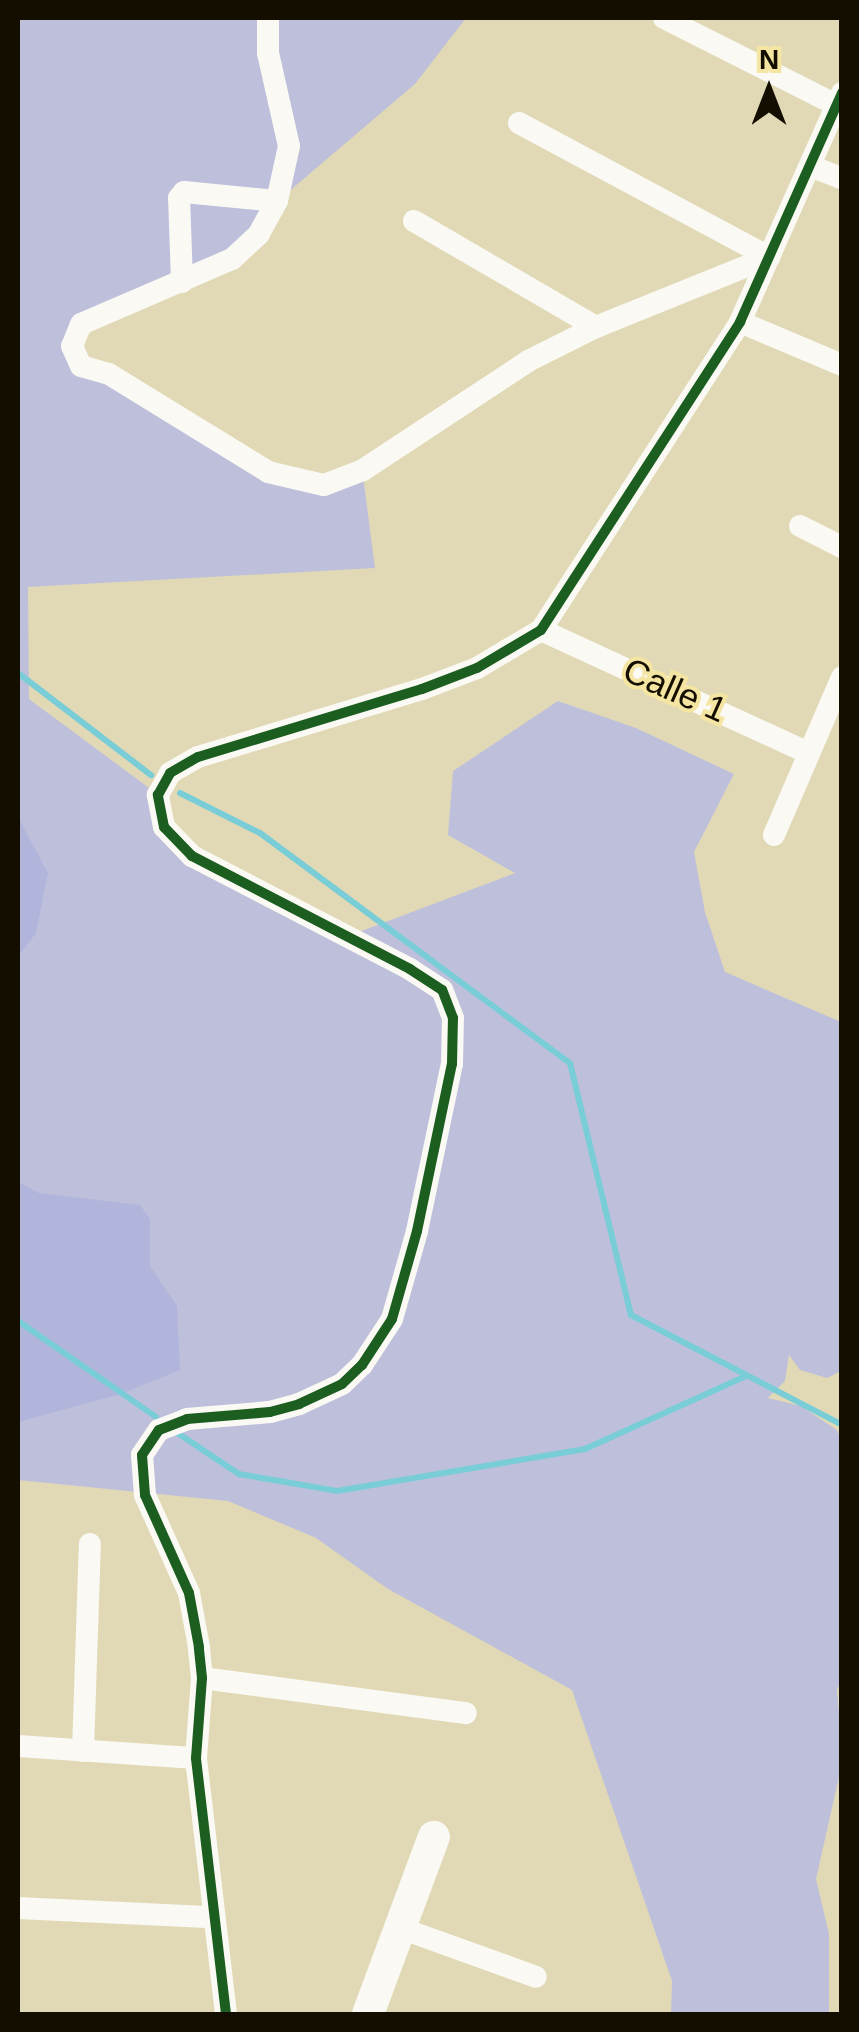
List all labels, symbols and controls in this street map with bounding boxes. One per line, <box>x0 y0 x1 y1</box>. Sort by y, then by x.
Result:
north arrow <box>719 40 819 140</box>
text: N <box>759 44 779 75</box>
street label: Calle 1 <box>617 649 733 731</box>

